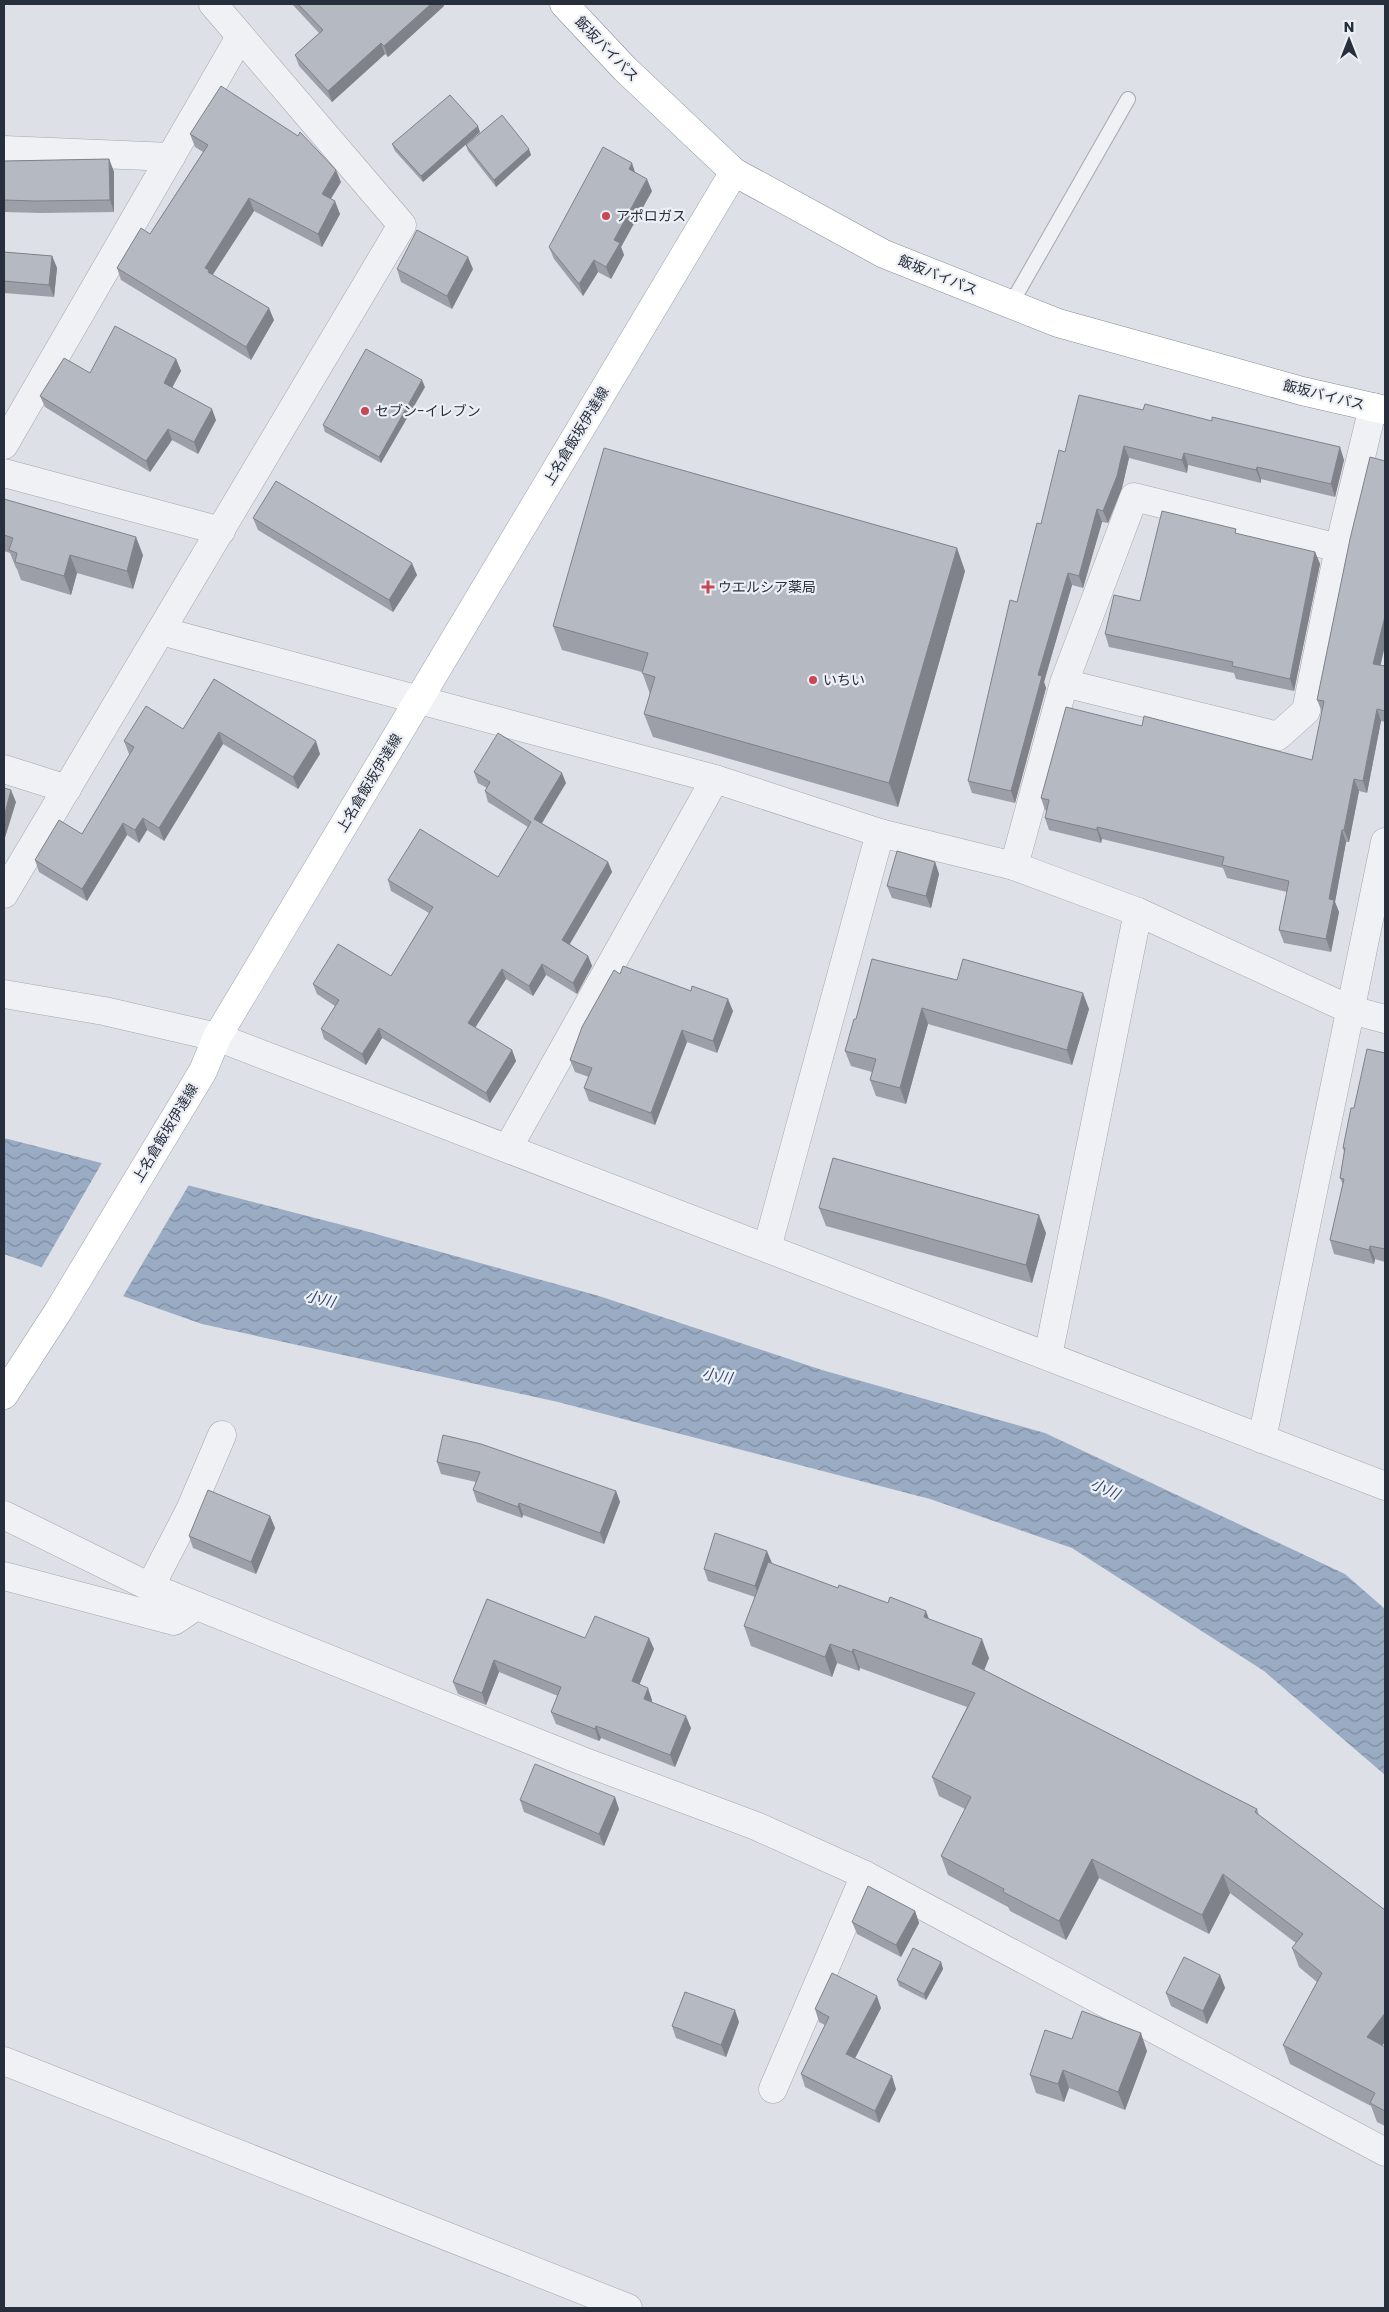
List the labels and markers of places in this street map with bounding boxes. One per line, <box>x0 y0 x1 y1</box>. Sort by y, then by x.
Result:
place label: アポロガス <box>616 206 686 226</box>
marker: アポロガス <box>600 210 612 222</box>
place label: セブン-イレブン <box>375 401 481 421</box>
marker: セブン-イレブン <box>359 405 371 417</box>
place label: ウエルシア薬局 <box>718 577 816 597</box>
marker: ウエルシア薬局 <box>702 581 714 593</box>
place label: いちい <box>823 670 865 690</box>
marker: いちい <box>807 674 819 686</box>

